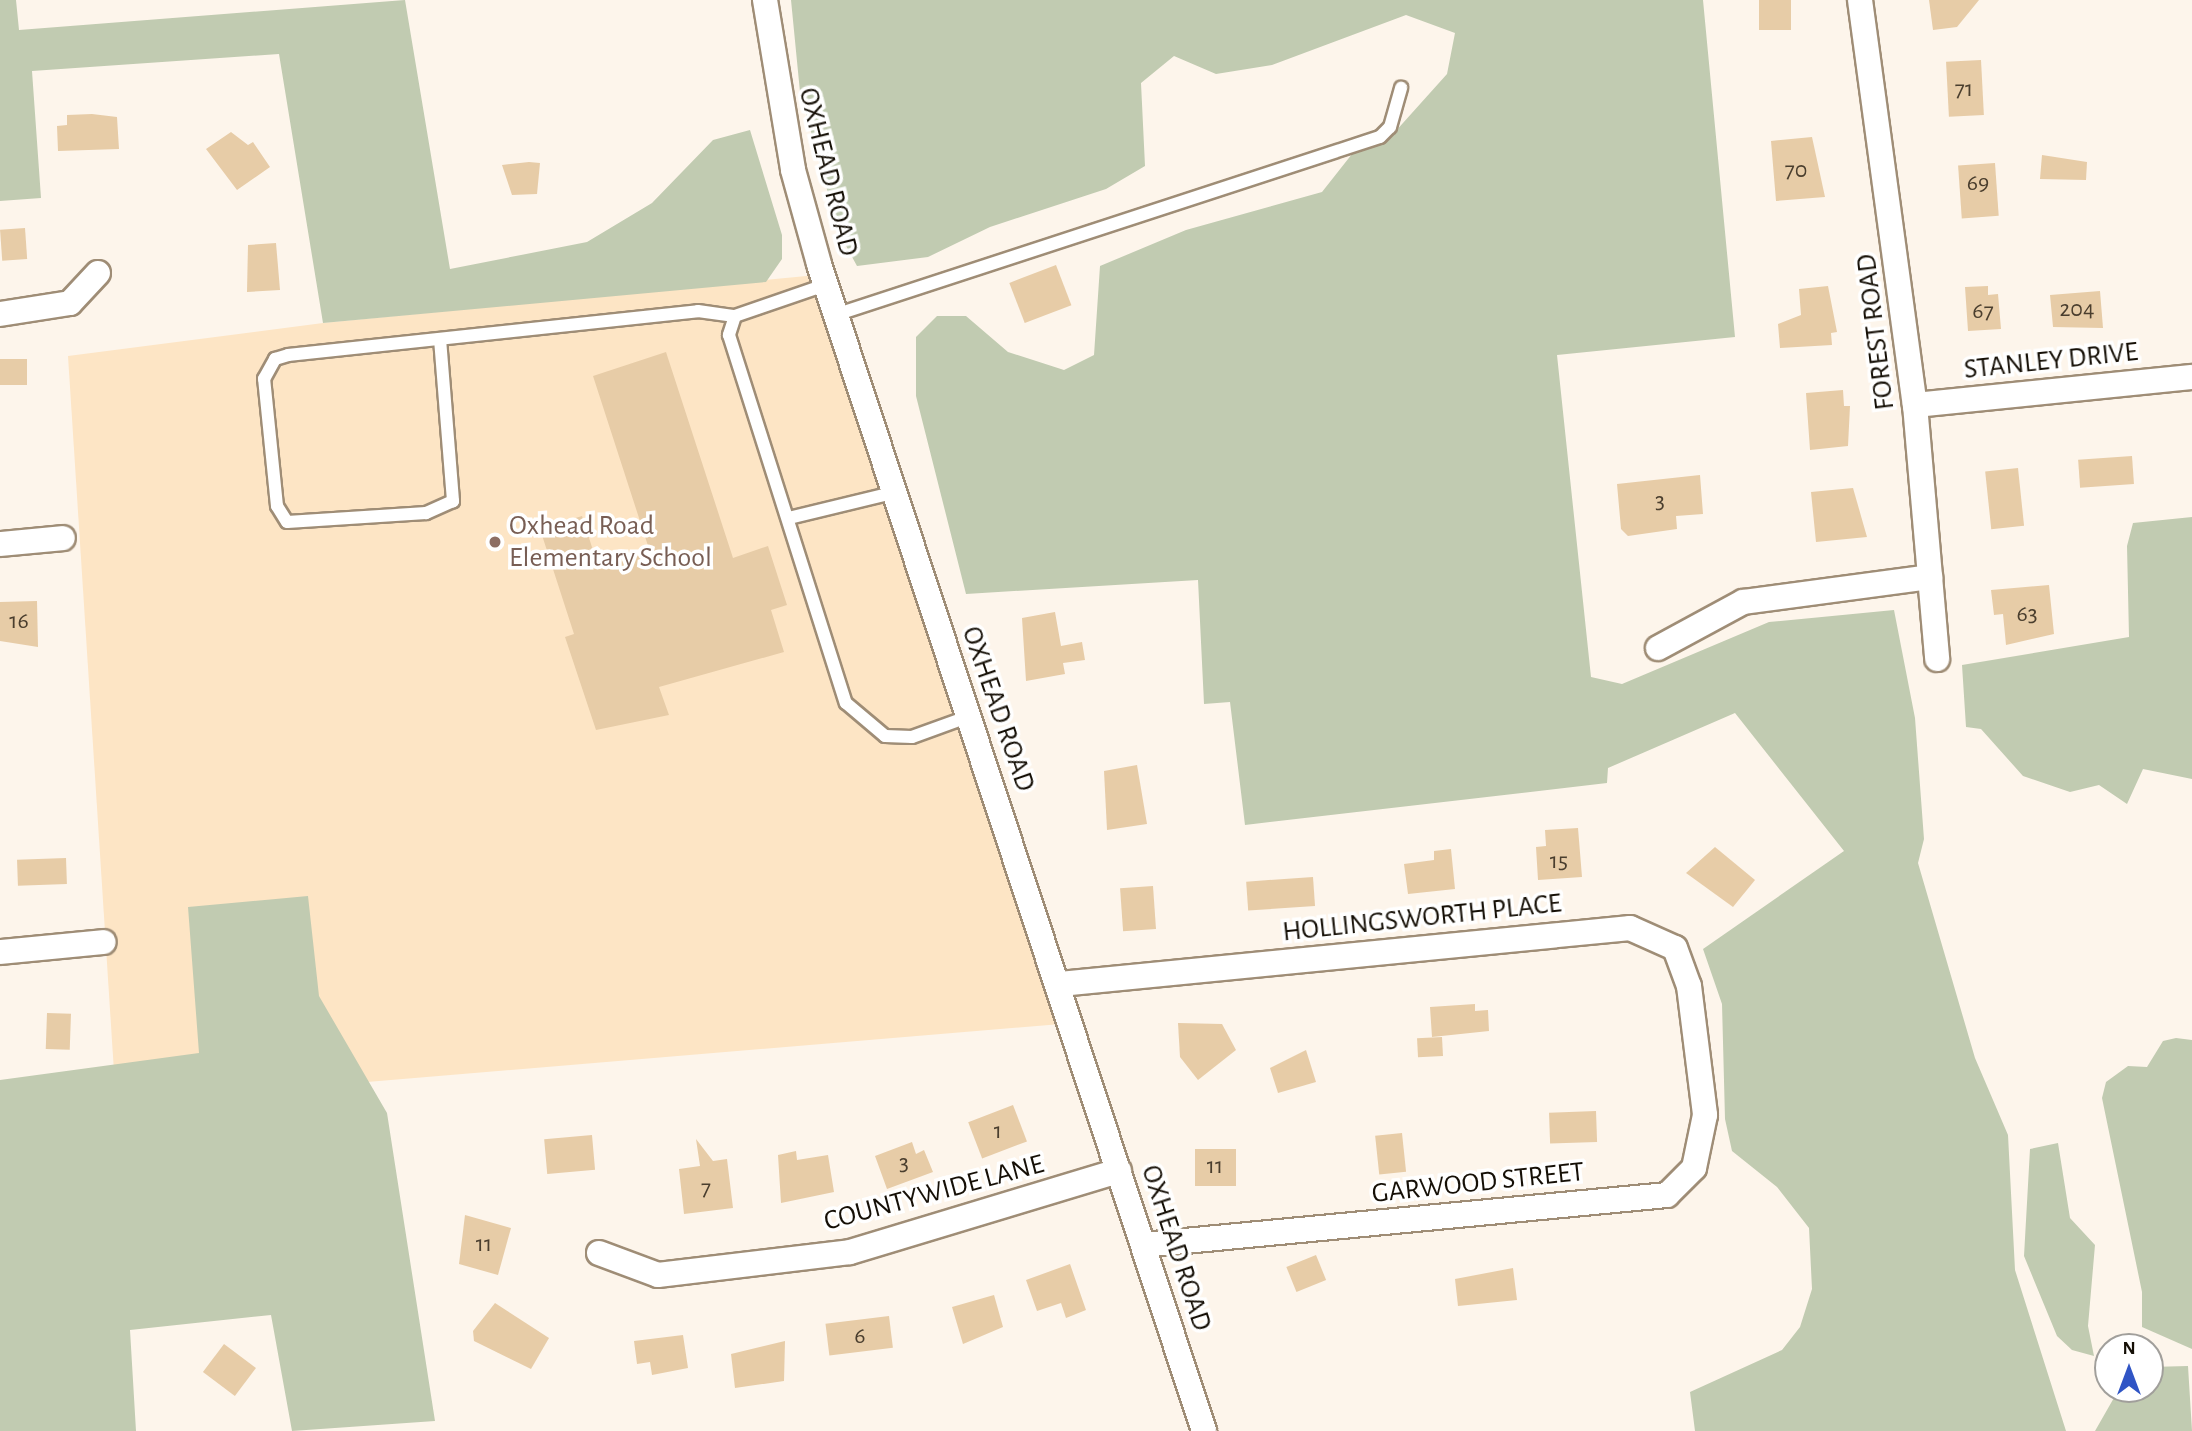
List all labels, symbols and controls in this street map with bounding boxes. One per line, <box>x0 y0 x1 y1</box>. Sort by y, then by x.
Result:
house number: 71 <box>1955 76 1973 104</box>
street label: OXHEAD ROAD <box>791 84 865 260</box>
house number: 70 <box>1785 157 1807 185</box>
house number: 69 <box>1967 170 1989 198</box>
street label: FOREST ROAD <box>1850 252 1902 412</box>
house number: 204 <box>2059 296 2095 324</box>
house number: 67 <box>1972 298 1994 326</box>
street label: STANLEY DRIVE <box>1962 335 2140 387</box>
house number: 3 <box>1655 488 1665 516</box>
place label: Oxhead Road Elementary School <box>509 509 712 575</box>
marker: Oxhead Road Elementary School <box>487 534 503 550</box>
house number: 63 <box>2016 601 2038 629</box>
house number: 16 <box>9 608 29 636</box>
street label: OXHEAD ROAD <box>954 622 1042 796</box>
house number: 15 <box>1550 848 1568 876</box>
street label: HOLLINGSWORTH PLACE <box>1281 887 1563 949</box>
house number: 1 <box>994 1118 1002 1146</box>
street label: COUNTYWIDE LANE <box>820 1147 1048 1239</box>
house number: 3 <box>899 1150 909 1178</box>
house number: 11 <box>1207 1153 1223 1181</box>
street label: GARWOOD STREET <box>1370 1155 1586 1211</box>
street label: OXHEAD ROAD <box>1133 1161 1219 1335</box>
house number: 7 <box>701 1175 711 1203</box>
house number: 11 <box>476 1231 492 1259</box>
house number: 6 <box>854 1323 866 1351</box>
north arrow <box>2094 1333 2164 1403</box>
text: N <box>2122 1339 2136 1358</box>

